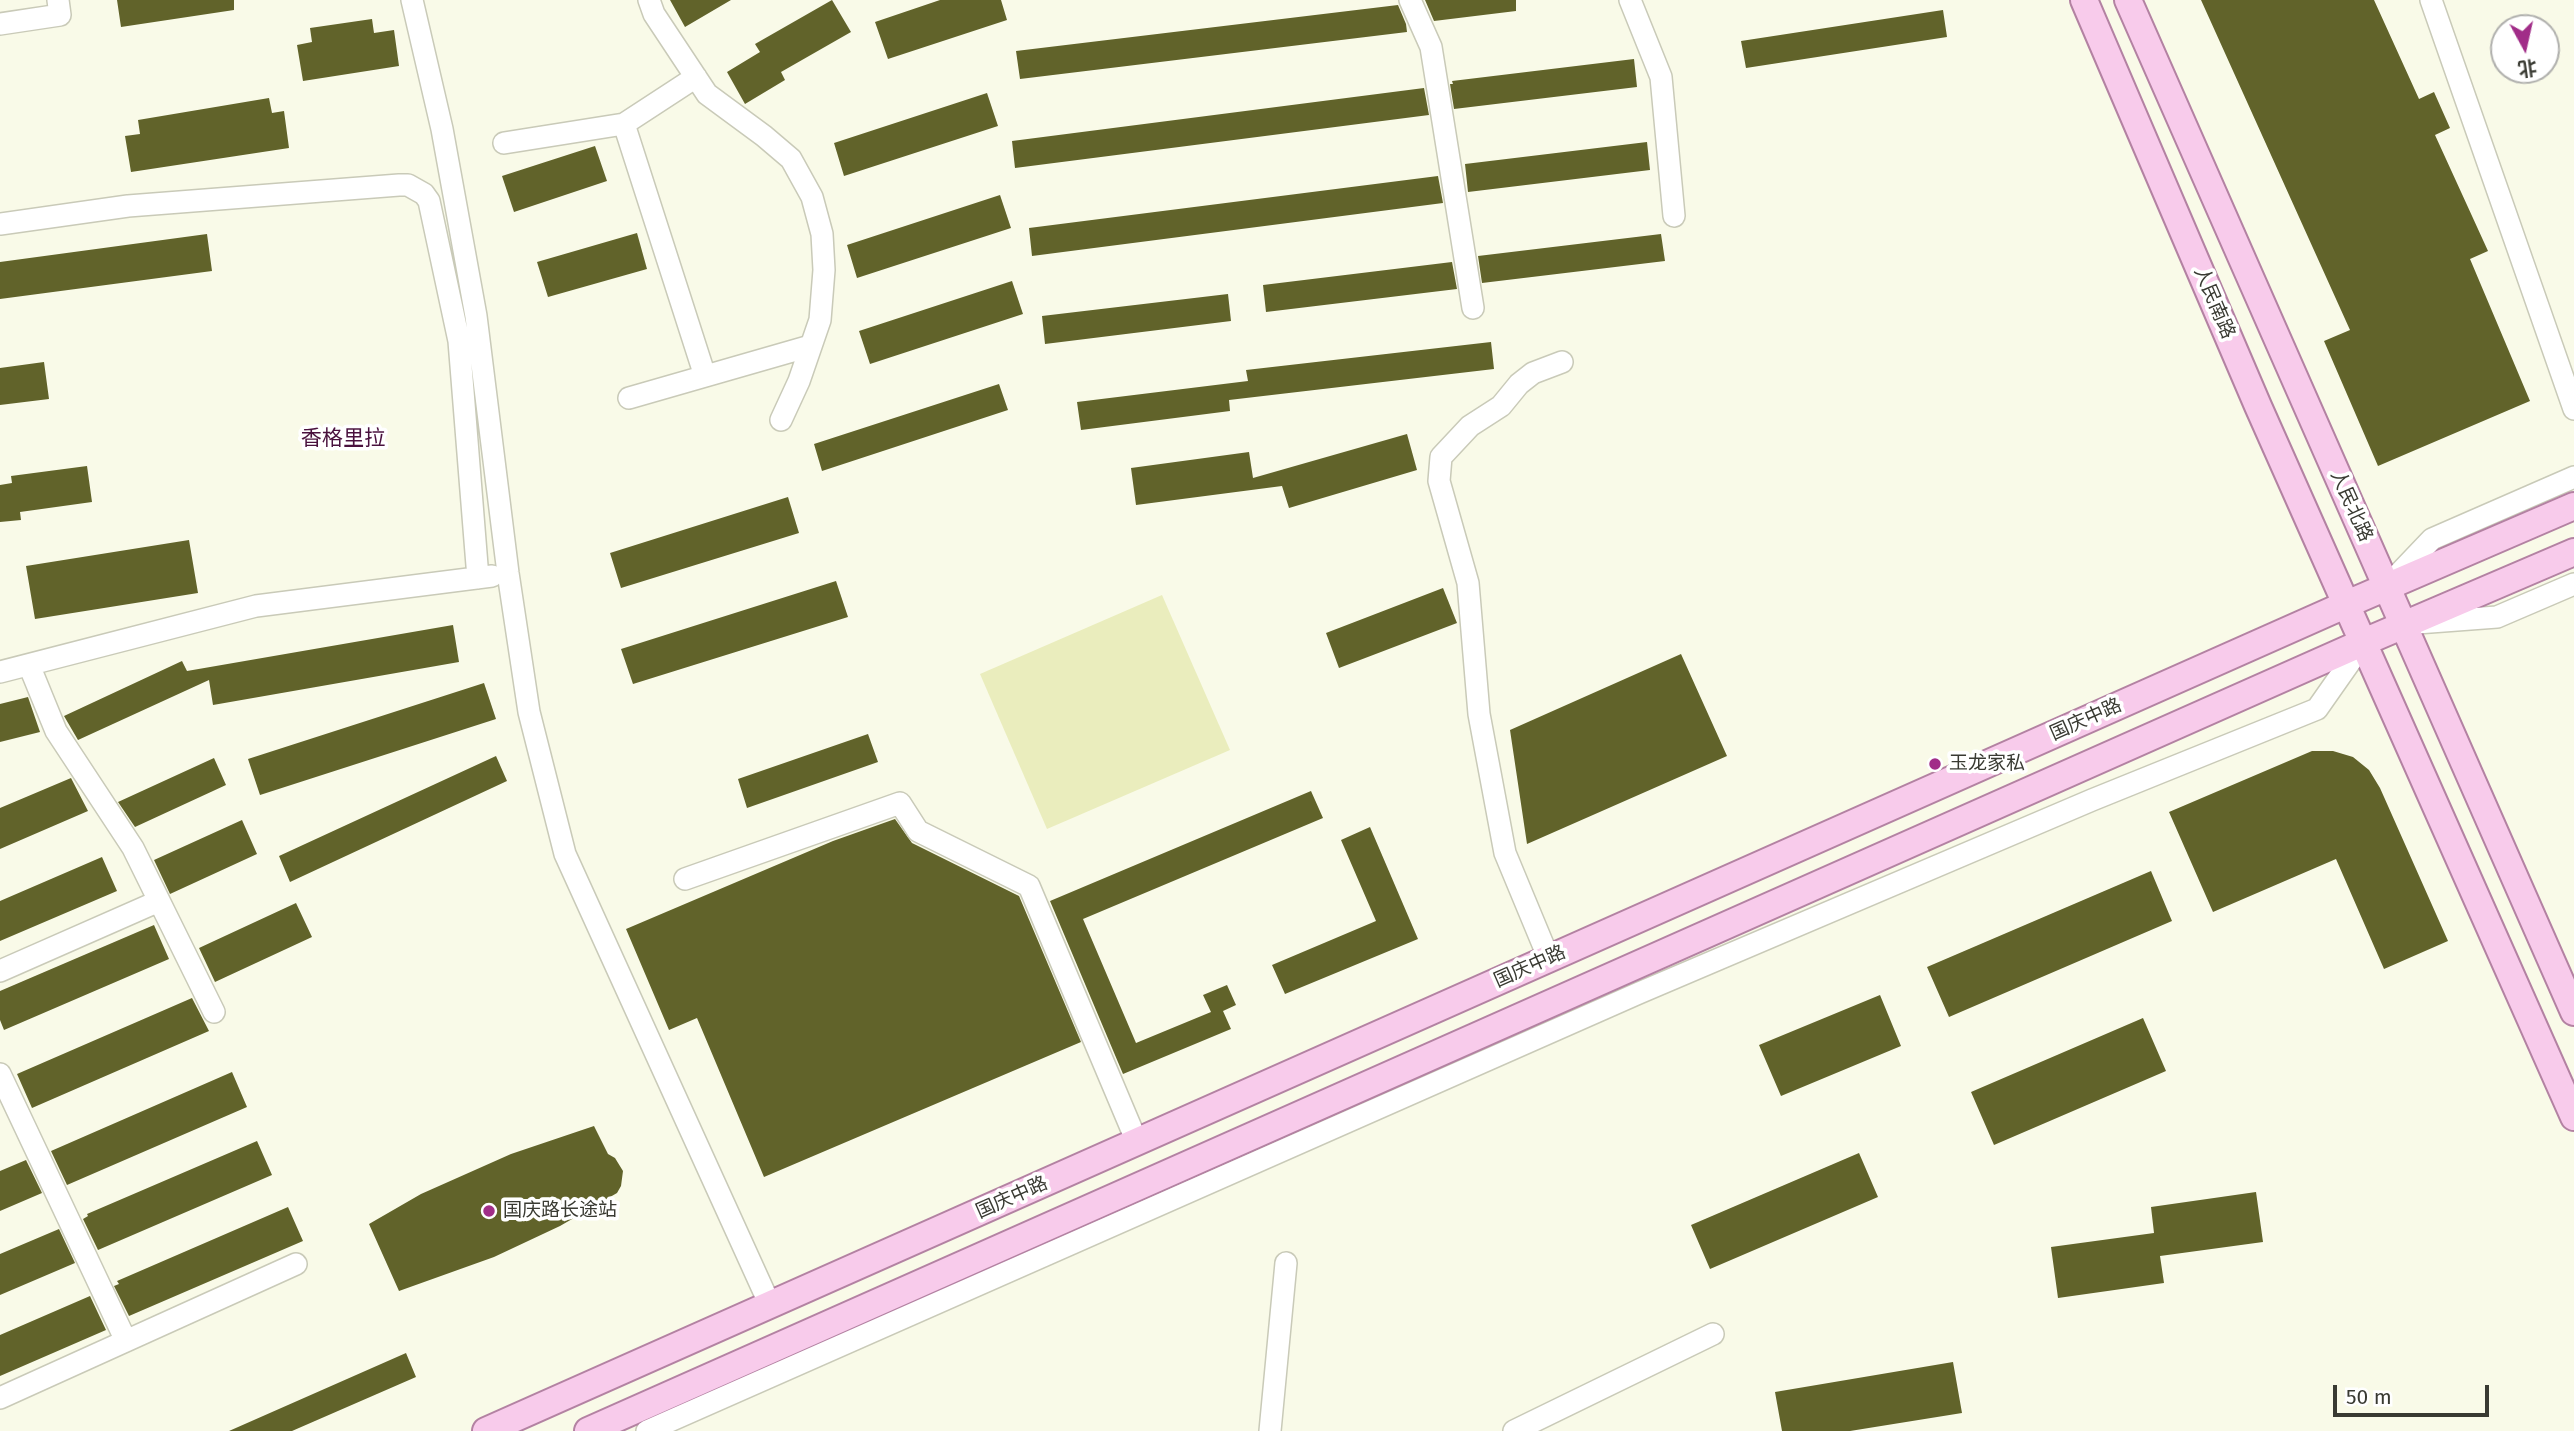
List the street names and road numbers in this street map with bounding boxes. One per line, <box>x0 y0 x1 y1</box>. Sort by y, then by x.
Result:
street label: 人民南路 <box>2189 264 2239 342</box>
street label: 人民北路 <box>2325 467 2377 545</box>
street label: 国庆中路 <box>2047 694 2125 746</box>
street label: 国庆中路 <box>1491 941 1569 993</box>
street label: 国庆中路 <box>973 1172 1051 1224</box>

